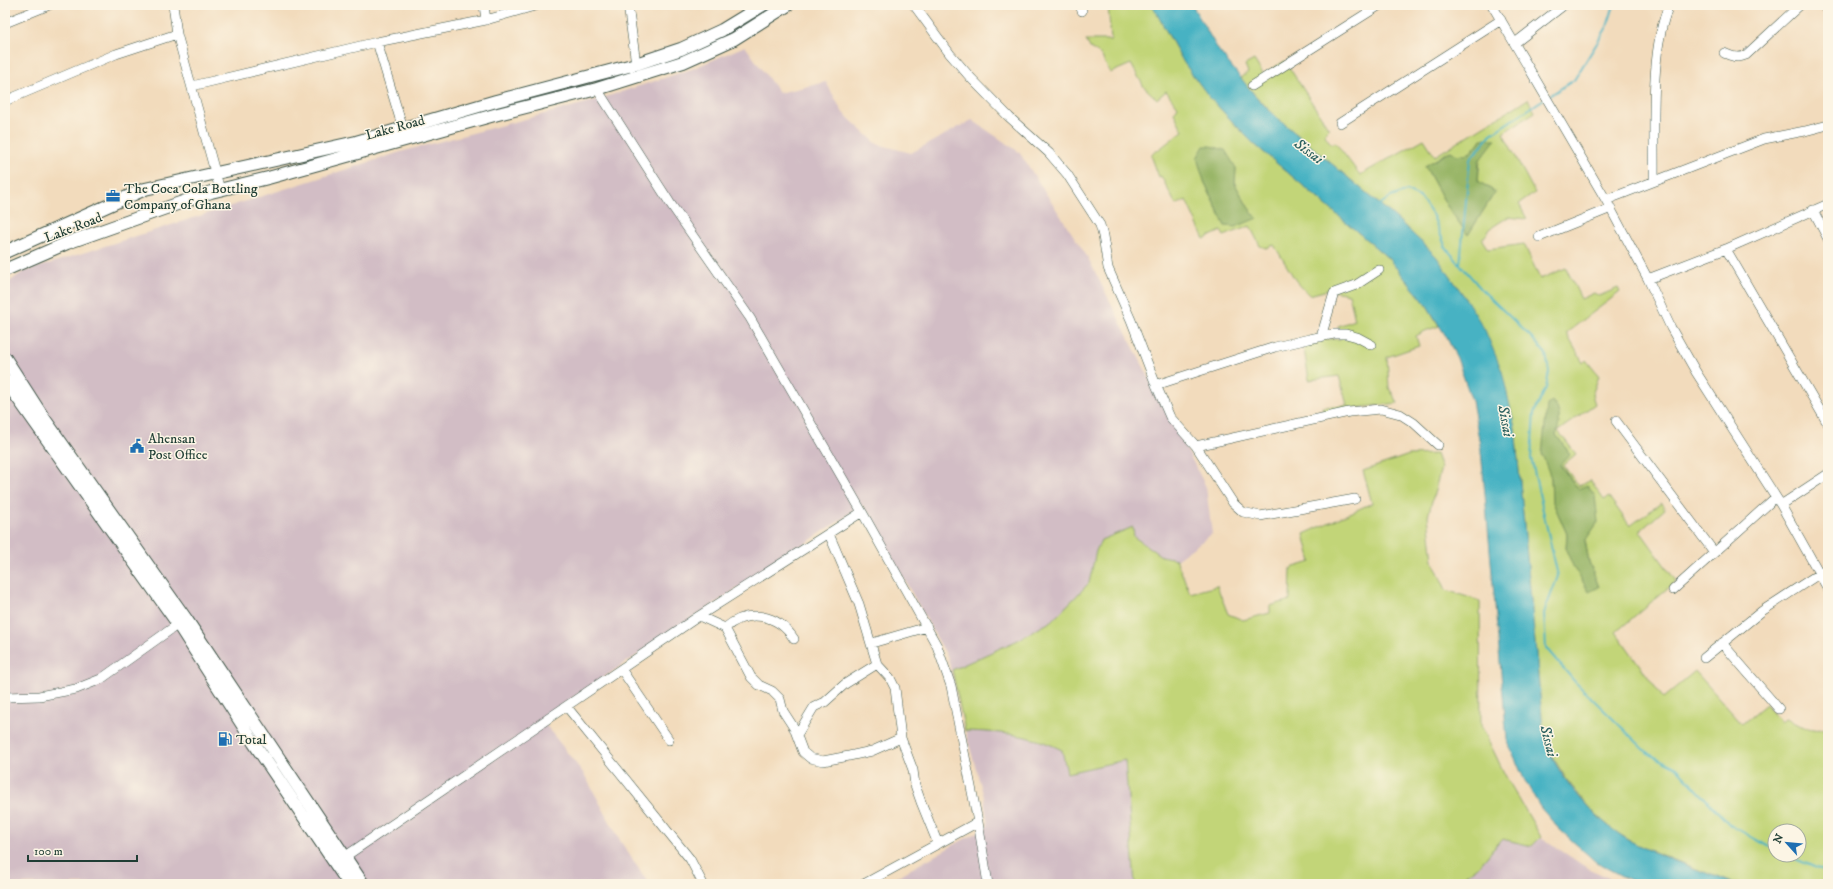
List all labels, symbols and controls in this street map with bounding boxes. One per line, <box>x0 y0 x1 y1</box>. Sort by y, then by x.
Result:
street label: Lake Road <box>364 111 427 145</box>
water label: Sissai <box>1290 134 1328 169</box>
place label: The Coca Cola Bottling Company of Ghana <box>124 180 258 214</box>
office icon: The Coca Cola Bottling Company of Ghana <box>105 188 121 204</box>
street label: Lake Road <box>42 209 105 247</box>
water label: Sissai <box>1493 403 1518 439</box>
place label: Ahensan Post Office <box>148 430 208 464</box>
public building icon: Ahensan Post Office <box>129 438 145 454</box>
water label: Sissai <box>1535 722 1562 760</box>
fuel station icon: Total <box>217 731 233 747</box>
place label: Total <box>236 731 267 749</box>
north arrow <box>1767 823 1807 863</box>
text: N <box>1771 832 1787 846</box>
scale bar <box>28 837 137 863</box>
text: 100 m <box>34 844 63 859</box>

